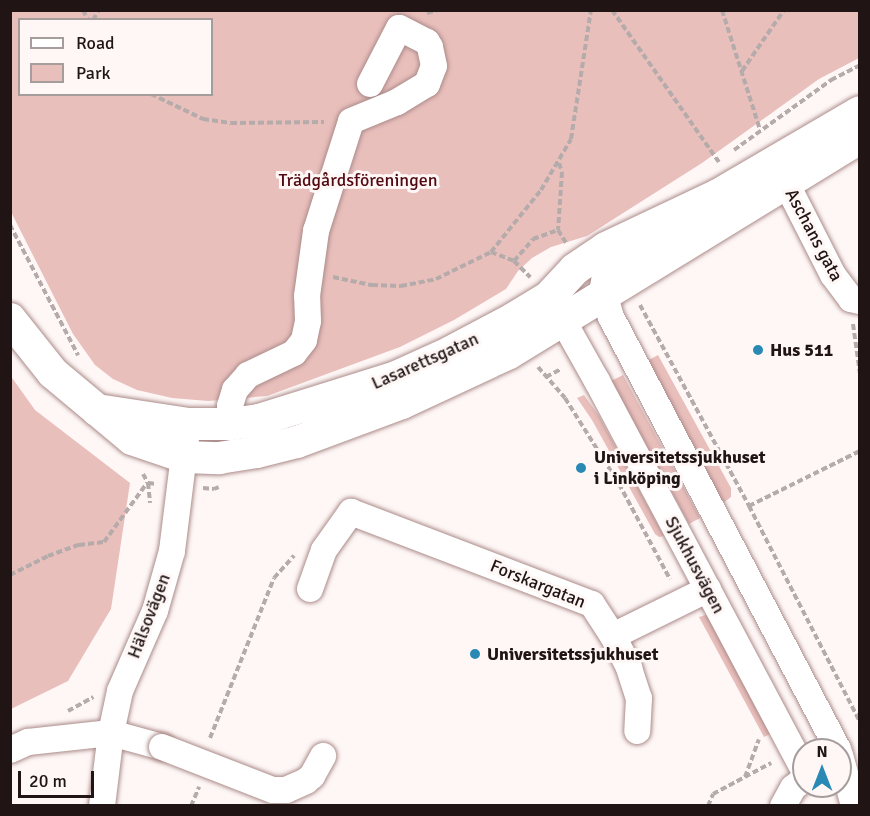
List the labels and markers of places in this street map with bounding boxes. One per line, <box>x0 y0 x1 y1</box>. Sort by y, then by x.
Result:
place label: Hus 511 <box>770 339 833 361</box>
marker: Hus 511 <box>751 343 765 357</box>
place label: Universitetssjukhuset i Linköping <box>594 447 765 490</box>
marker: Universitetssjukhuset i Linköping <box>572 459 590 477</box>
place label: Universitetssjukhuset <box>487 643 658 665</box>
marker: Universitetssjukhuset <box>468 647 482 661</box>

